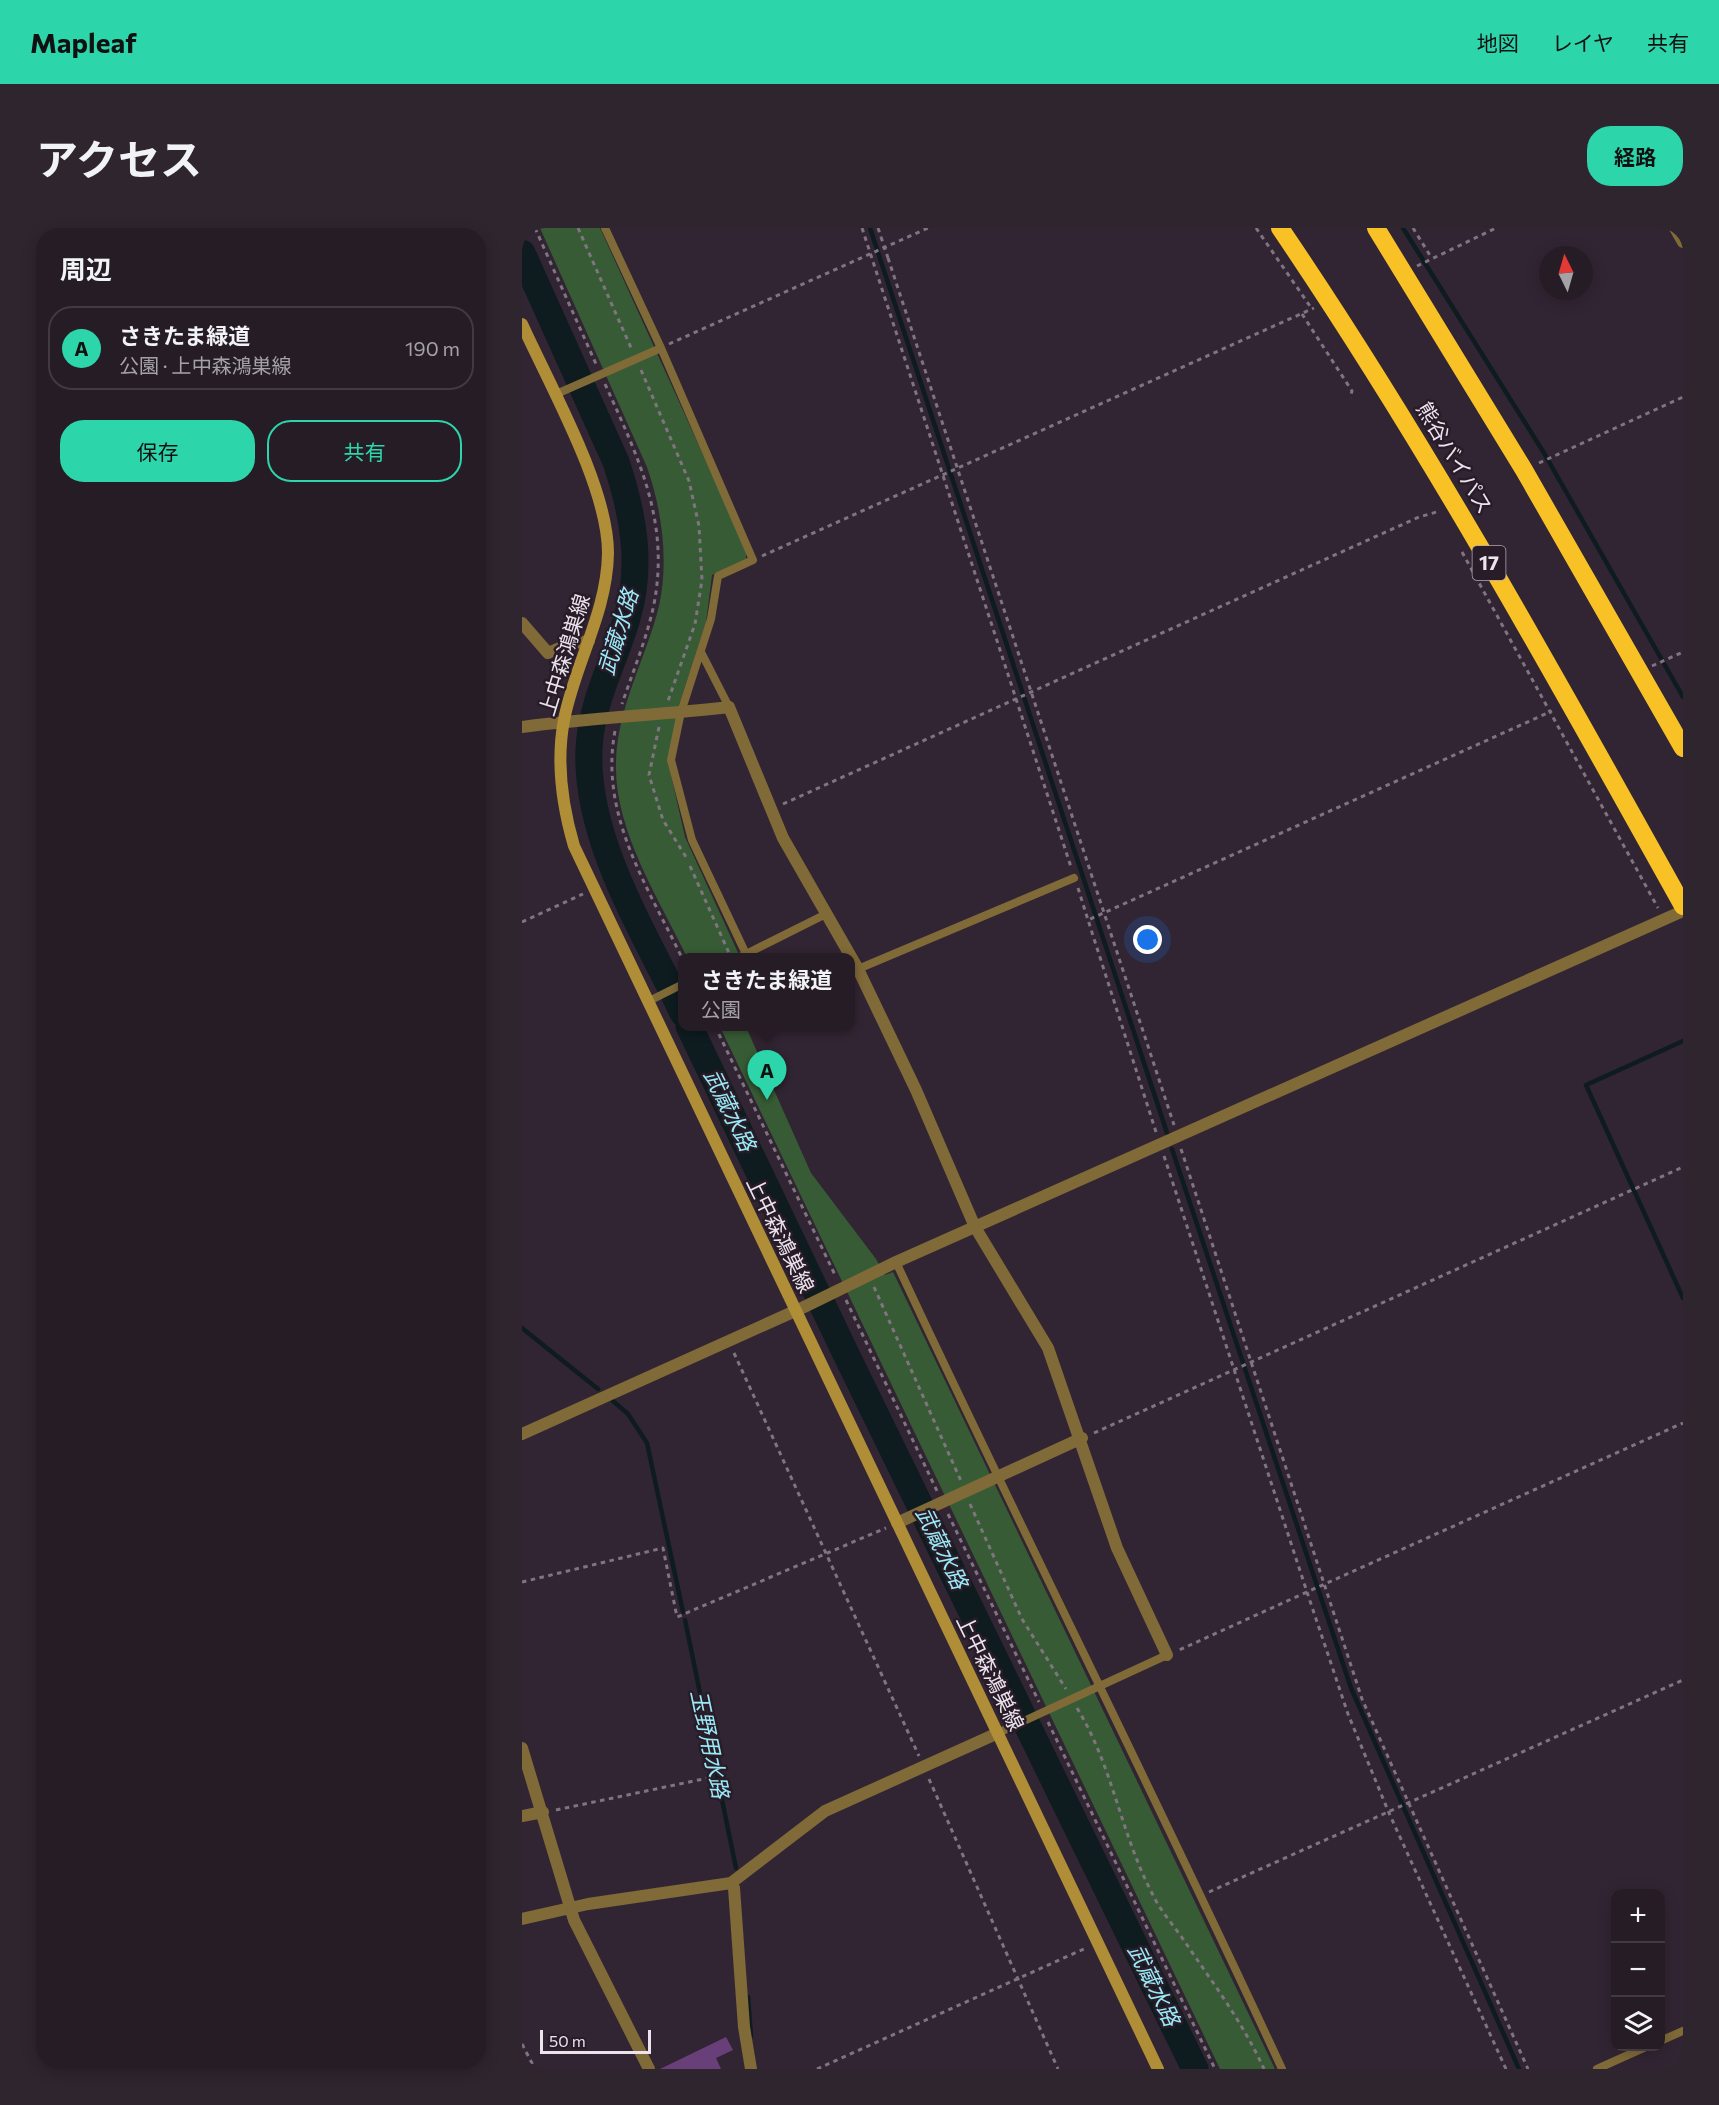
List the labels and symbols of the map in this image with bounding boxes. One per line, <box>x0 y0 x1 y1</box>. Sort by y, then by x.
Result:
north arrow <box>1539 246 1593 300</box>
street label: 熊谷バイパス <box>1412 397 1498 517</box>
road number: 17 <box>1472 546 1506 580</box>
water label: 武蔵水路 <box>592 584 644 678</box>
street label: 上中森鴻巣線 <box>533 591 594 718</box>
your location <box>1133 925 1162 954</box>
pin: A <box>748 1050 786 1100</box>
water label: 武蔵水路 <box>699 1064 763 1157</box>
street label: 上中森鴻巣線 <box>742 1172 820 1296</box>
water label: 武蔵水路 <box>911 1502 975 1595</box>
street label: 上中森鴻巣線 <box>952 1610 1030 1734</box>
water label: 玉野用水路 <box>686 1687 736 1802</box>
water label: 武蔵水路 <box>1123 1939 1187 2032</box>
scale bar <box>540 2027 651 2054</box>

